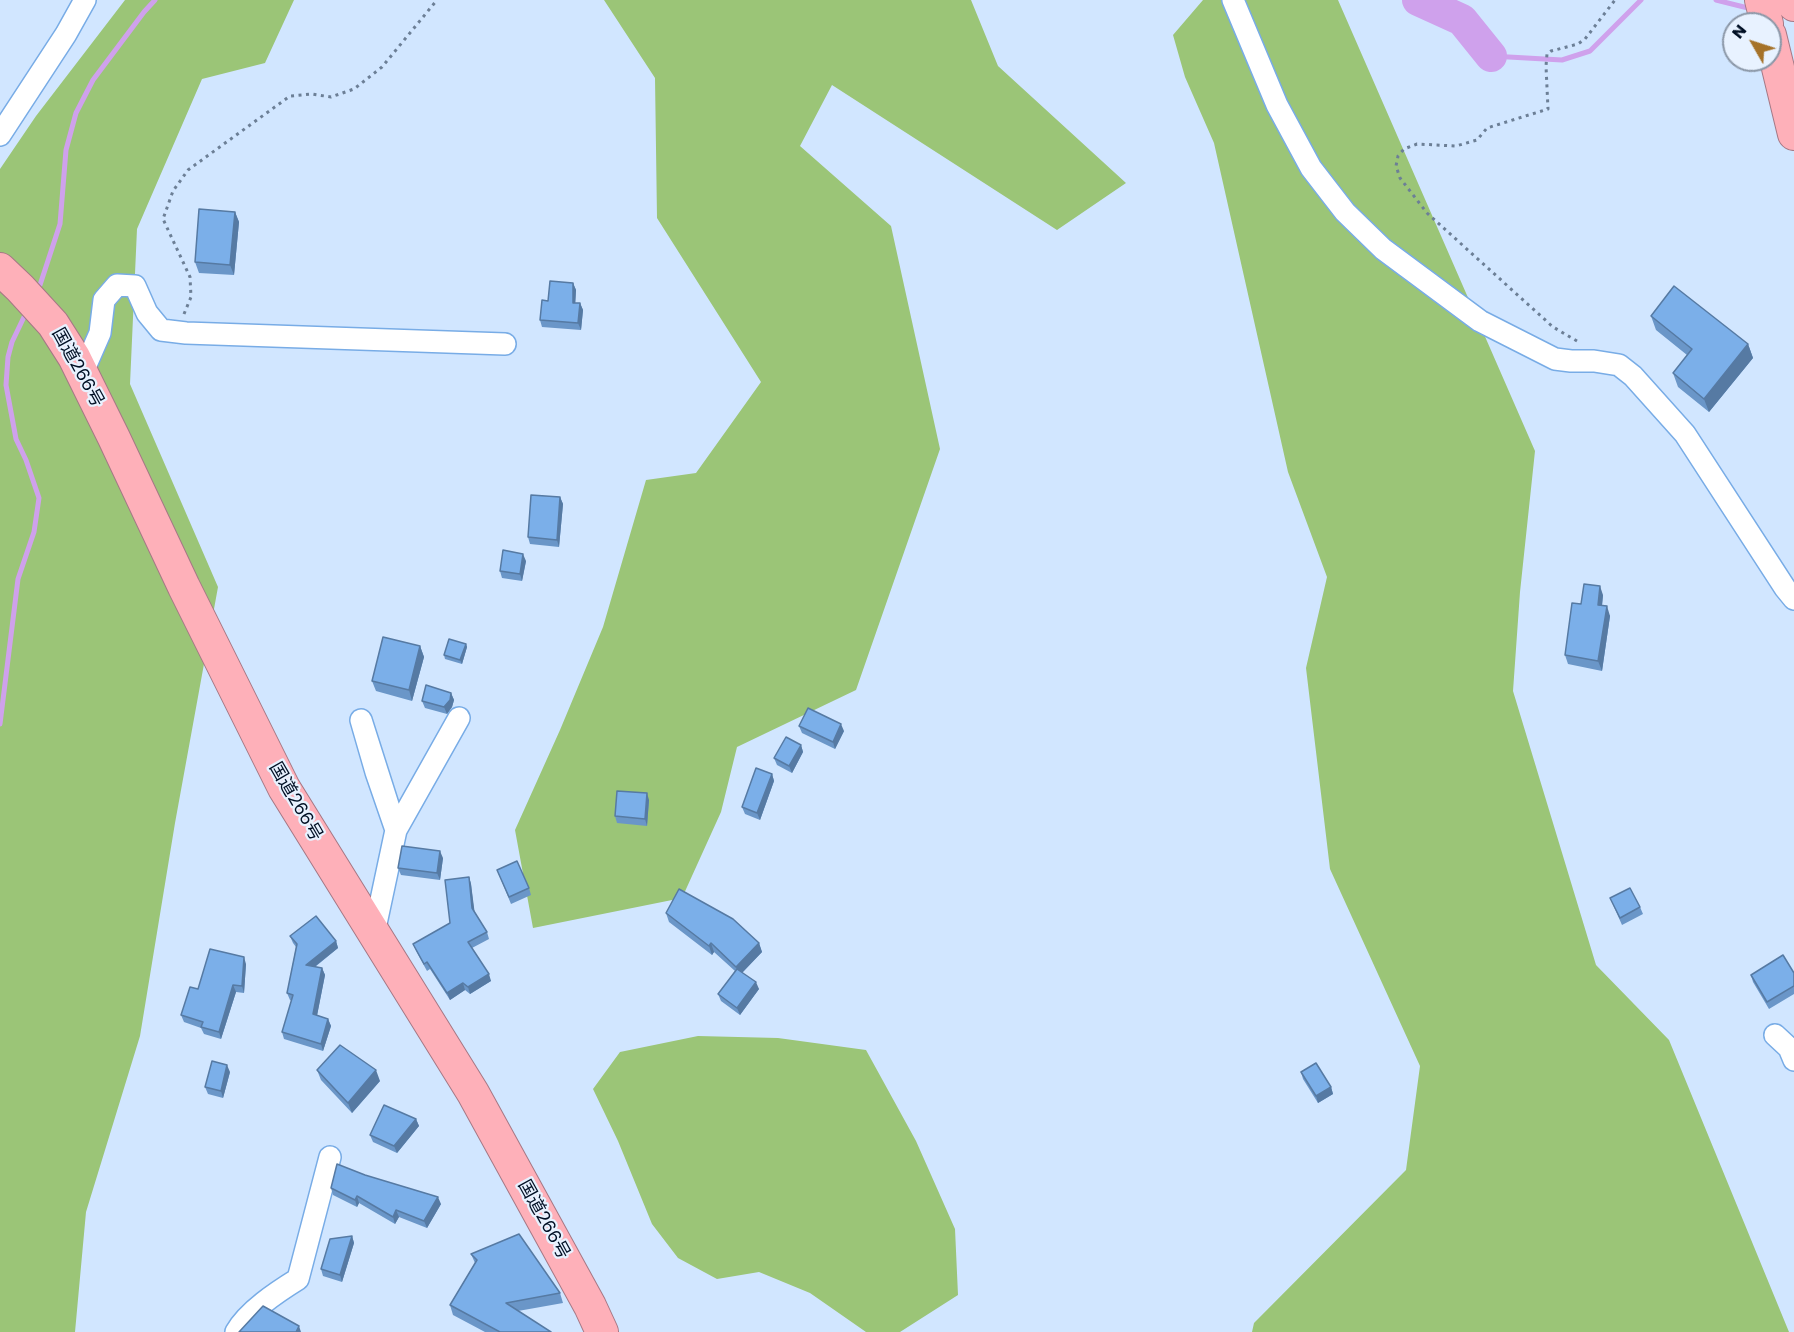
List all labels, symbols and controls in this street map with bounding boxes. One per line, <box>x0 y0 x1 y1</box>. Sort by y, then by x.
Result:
north arrow <box>1722 12 1782 72</box>
text: N <box>1726 20 1752 44</box>
street label: 国道266号 <box>46 325 108 411</box>
street label: 国道266号 <box>264 759 326 845</box>
street label: 国道266号 <box>512 1177 574 1263</box>

